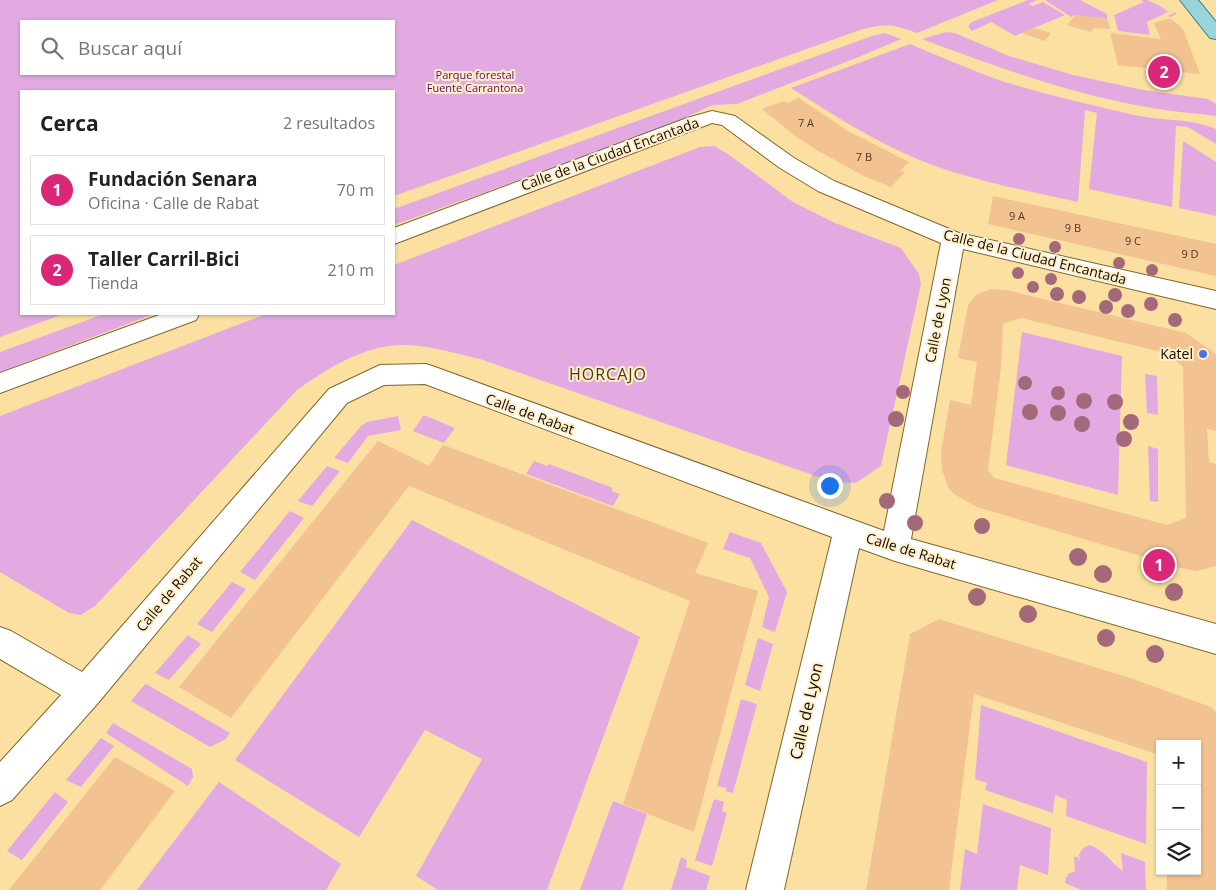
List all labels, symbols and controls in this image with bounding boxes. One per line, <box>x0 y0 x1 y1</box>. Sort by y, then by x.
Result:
search box <box>20 20 395 75</box>
icon: search <box>38 34 66 62</box>
text: Buscar aquí <box>78 35 182 61</box>
pin: 2 <box>1148 53 1180 91</box>
park label: Parque forestal Fuente Carrantona <box>427 67 523 95</box>
text: Cerca <box>40 109 99 137</box>
text: 2 resultados <box>283 112 375 134</box>
street label: Calle de la Ciudad Encantada <box>518 112 702 195</box>
house number: 7 A <box>798 115 814 130</box>
house number: 7 B <box>856 149 872 164</box>
text: Fundación Senara <box>88 166 257 192</box>
text: 1 <box>52 179 62 201</box>
text: 70 m <box>337 179 374 201</box>
text: Oficina · Calle de Rabat <box>88 192 259 214</box>
house number: 9 A <box>1009 208 1025 223</box>
house number: 9 B <box>1065 220 1081 235</box>
street label: Calle de la Ciudad Encantada <box>942 225 1129 288</box>
house number: 9 C <box>1125 233 1141 248</box>
text: Taller Carril-Bici <box>88 246 240 272</box>
house number: 9 D <box>1181 246 1199 261</box>
text: 2 <box>52 259 62 281</box>
text: 210 m <box>328 259 374 281</box>
text: Tienda <box>88 272 138 294</box>
street label: Calle de Lyon <box>920 276 955 364</box>
place label: Katel <box>1160 344 1193 363</box>
marker: Katel <box>1197 348 1209 360</box>
district label: HORCAJO <box>569 363 647 385</box>
street label: Calle de Rabat <box>483 389 577 438</box>
your location <box>817 473 843 499</box>
street label: Calle de Rabat <box>864 528 958 573</box>
pin: 1 <box>1143 546 1175 584</box>
street label: Calle de Rabat <box>131 552 206 635</box>
street label: Calle de Lyon <box>784 660 828 762</box>
map controls <box>1156 740 1201 875</box>
button: + <box>1156 740 1201 785</box>
button: − <box>1156 785 1201 830</box>
button: layers <box>1156 830 1201 875</box>

